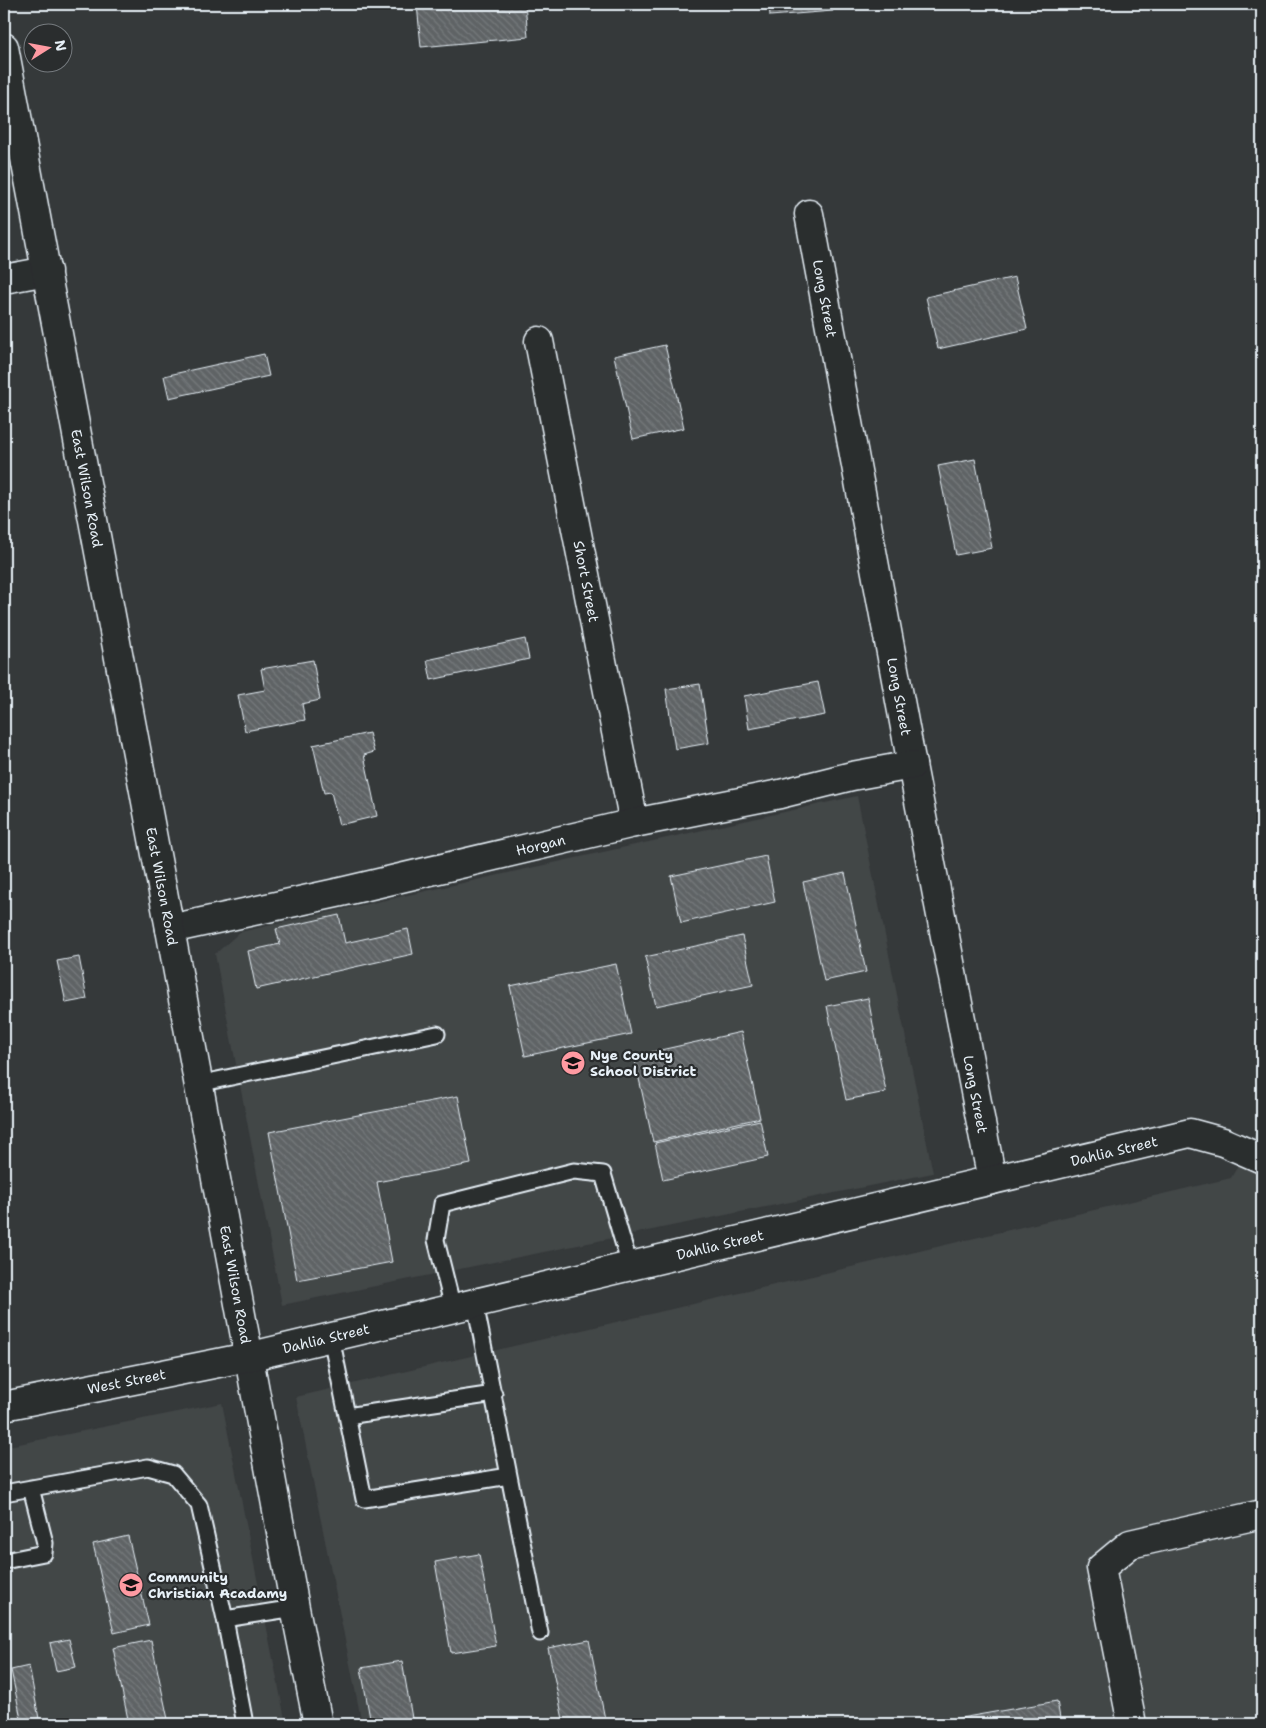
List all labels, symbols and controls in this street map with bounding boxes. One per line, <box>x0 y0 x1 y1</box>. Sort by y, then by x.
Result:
north arrow <box>22 22 72 72</box>
text: N <box>51 38 71 53</box>
street label: Long Street <box>809 258 841 339</box>
street label: East Wilson Road <box>67 428 107 549</box>
street label: Short Street <box>570 539 603 624</box>
street label: Long Street <box>883 656 915 737</box>
street label: East Wilson Road <box>142 826 182 947</box>
street label: Horgan <box>514 830 568 860</box>
place label: Nye County School District <box>590 1046 697 1080</box>
school or university icon: Nye County School District <box>560 1050 586 1076</box>
street label: Long Street <box>959 1054 992 1135</box>
street label: Dahlia Street <box>1069 1132 1159 1170</box>
street label: East Wilson Road <box>216 1224 255 1345</box>
street label: Dahlia Street <box>675 1226 765 1264</box>
street label: Dahlia Street <box>281 1319 371 1357</box>
street label: West Street <box>86 1365 167 1398</box>
place label: Community Christian Acadamy <box>148 1568 287 1602</box>
school or university icon: Community Christian Acadamy <box>118 1572 144 1598</box>

